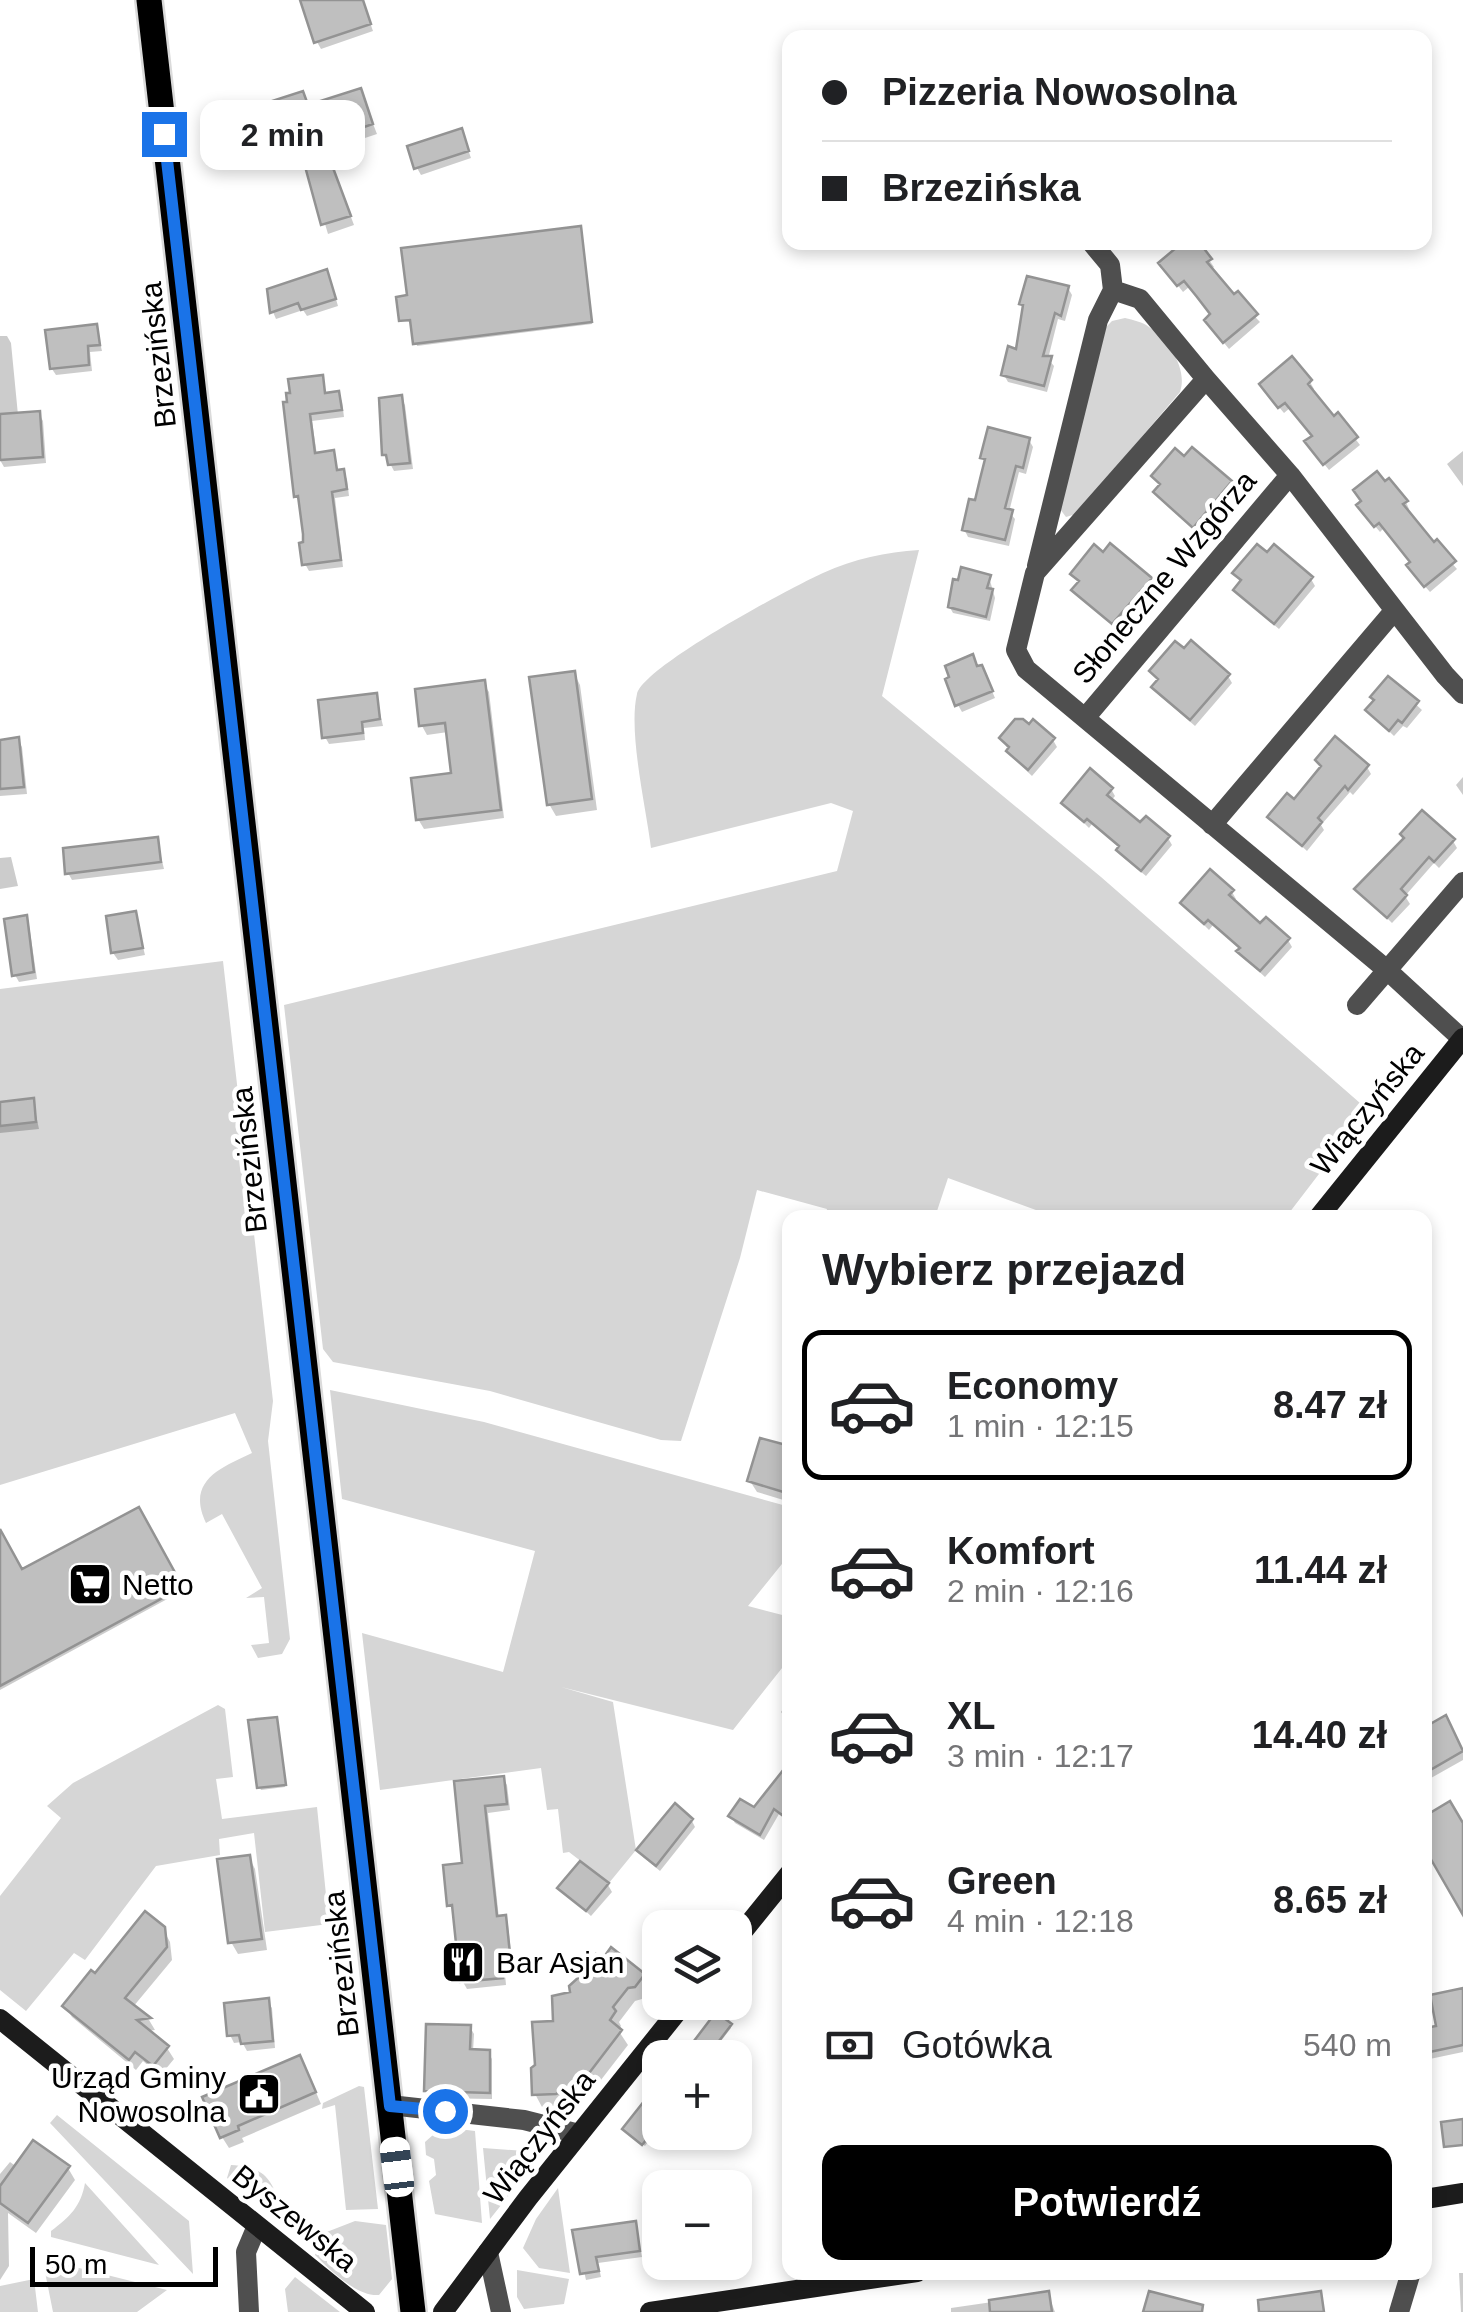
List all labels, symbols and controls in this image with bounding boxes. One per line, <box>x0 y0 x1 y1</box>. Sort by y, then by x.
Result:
text: Pizzeria Nowosolna <box>882 71 1237 113</box>
callout: 2 min <box>199 99 364 169</box>
route end <box>142 112 187 157</box>
text: 2 min <box>241 117 324 153</box>
text: Brzezińska <box>882 167 1081 209</box>
street label: Brzezińska <box>134 280 182 430</box>
street label: Słoneczne Wzgórza <box>1066 464 1263 690</box>
street label: Wiączyńska <box>1304 1036 1430 1182</box>
street label: Brzezińska <box>225 1085 273 1235</box>
text: Wybierz przejazd <box>822 1244 1186 1295</box>
icon: car <box>827 1360 917 1450</box>
text: Economy <box>947 1365 1118 1407</box>
text: 8.47 zł <box>1273 1384 1387 1426</box>
text: 1 min · 12:15 <box>947 1408 1134 1444</box>
icon: car <box>827 1525 917 1615</box>
text: Komfort <box>947 1530 1095 1572</box>
text: 11.44 zł <box>1254 1549 1387 1591</box>
supermarket icon: Netto <box>67 1561 113 1607</box>
place label: Netto <box>122 1568 194 1601</box>
text: 2 min · 12:16 <box>947 1573 1134 1609</box>
icon: car <box>827 1690 917 1780</box>
text: XL <box>947 1695 996 1737</box>
text: 14.40 zł <box>1252 1714 1387 1756</box>
text: 3 min · 12:17 <box>947 1738 1134 1774</box>
icon: car <box>827 1855 917 1945</box>
text: Green <box>947 1860 1057 1902</box>
text: 8.65 zł <box>1273 1879 1387 1921</box>
street label: Brzezińska <box>317 1889 365 2039</box>
text: 4 min · 12:18 <box>947 1903 1134 1939</box>
map controls <box>642 1910 752 2280</box>
button: layers <box>642 1910 752 2020</box>
restaurant icon: Bar Asjan <box>440 1939 486 1985</box>
place label: Bar Asjan <box>496 1946 624 1979</box>
icon: cash <box>822 2018 877 2073</box>
text: Gotówka <box>902 2024 1052 2066</box>
text: 540 m <box>1303 2027 1392 2063</box>
button: + <box>642 2040 752 2150</box>
place label: Urząd Gminy Nowosolna <box>51 2061 226 2128</box>
street label: Wiączyńska <box>477 2064 601 2210</box>
public building icon: Urząd Gminy Nowosolna <box>236 2071 282 2117</box>
route start <box>423 2089 468 2134</box>
car <box>378 2135 416 2199</box>
button: Potwierdź <box>822 2145 1392 2260</box>
street label: Byszewska <box>226 2158 364 2278</box>
button: − <box>642 2170 752 2280</box>
scale bar <box>30 2242 218 2286</box>
text: 50 m <box>45 2249 107 2280</box>

